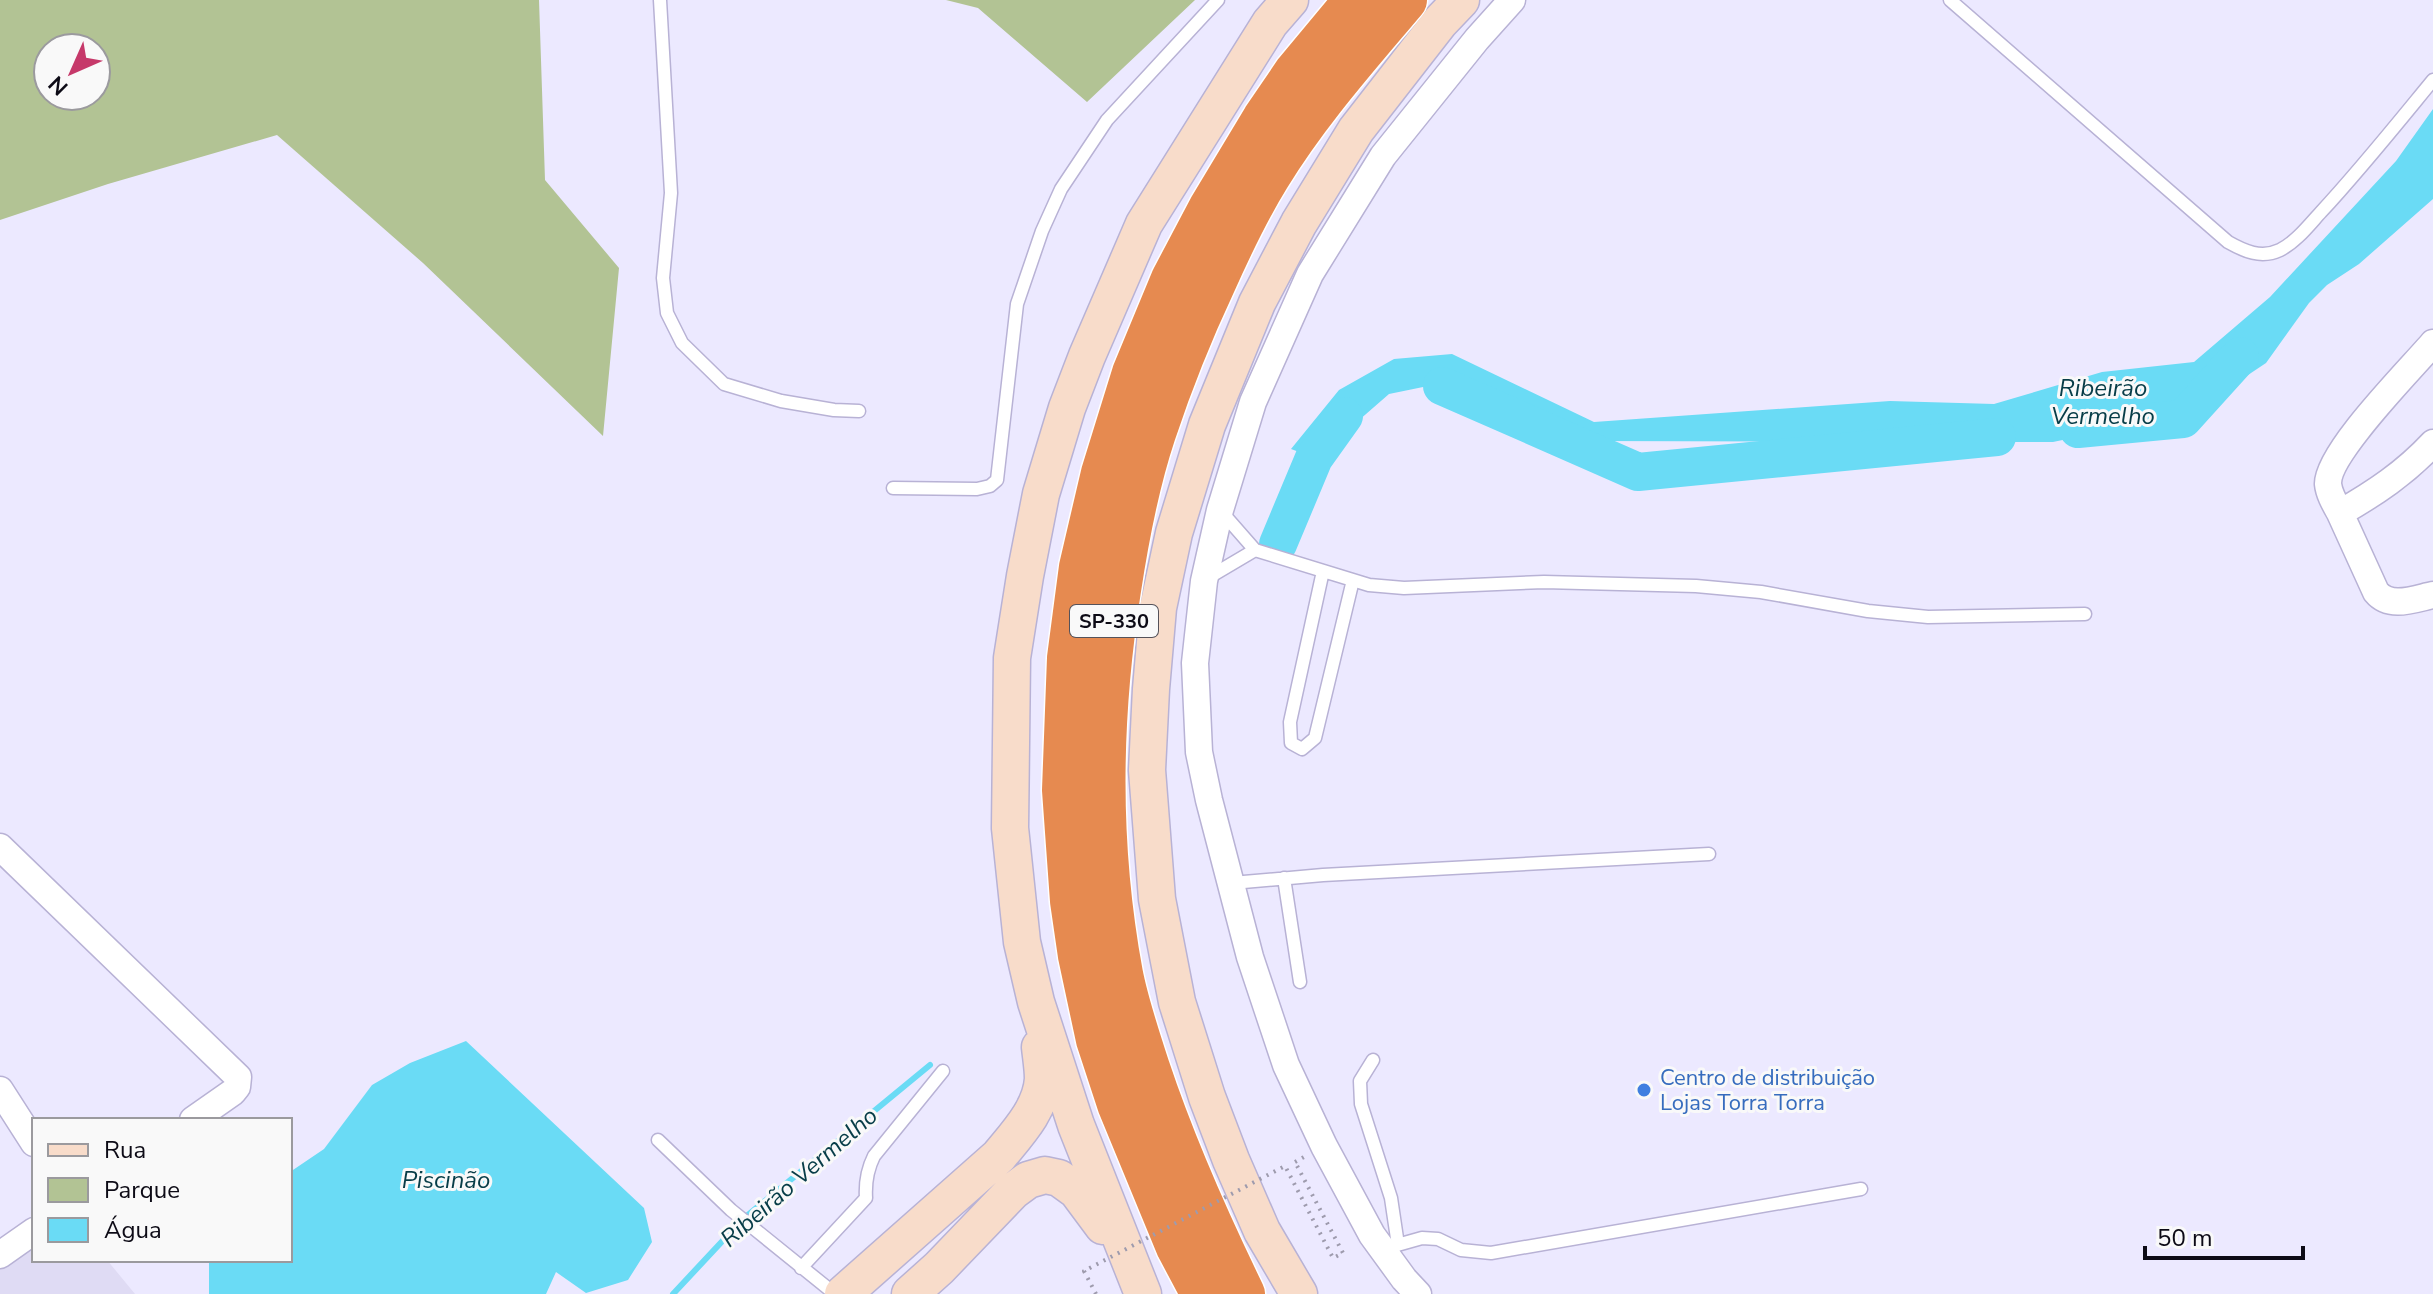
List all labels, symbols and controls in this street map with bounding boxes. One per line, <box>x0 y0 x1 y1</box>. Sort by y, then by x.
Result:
north arrow <box>32 32 112 112</box>
text: N <box>42 69 75 102</box>
water label: Ribeirão Vermelho <box>2051 372 2155 432</box>
road number: SP-330 <box>1070 605 1158 637</box>
place label: Centro de distribuição Lojas Torra Torra <box>1660 1063 1875 1118</box>
marker: Centro de distribuição Lojas Torra Torra <box>1635 1081 1653 1099</box>
water label: Ribeirão Vermelho <box>714 1100 884 1254</box>
legend <box>32 1118 292 1262</box>
text: Rua <box>104 1134 146 1166</box>
water label: Piscinão <box>402 1164 490 1196</box>
text: Parque <box>104 1174 180 1206</box>
scale bar <box>2145 1210 2303 1260</box>
text: Água <box>104 1214 162 1246</box>
text: 50 m <box>2157 1222 2213 1254</box>

